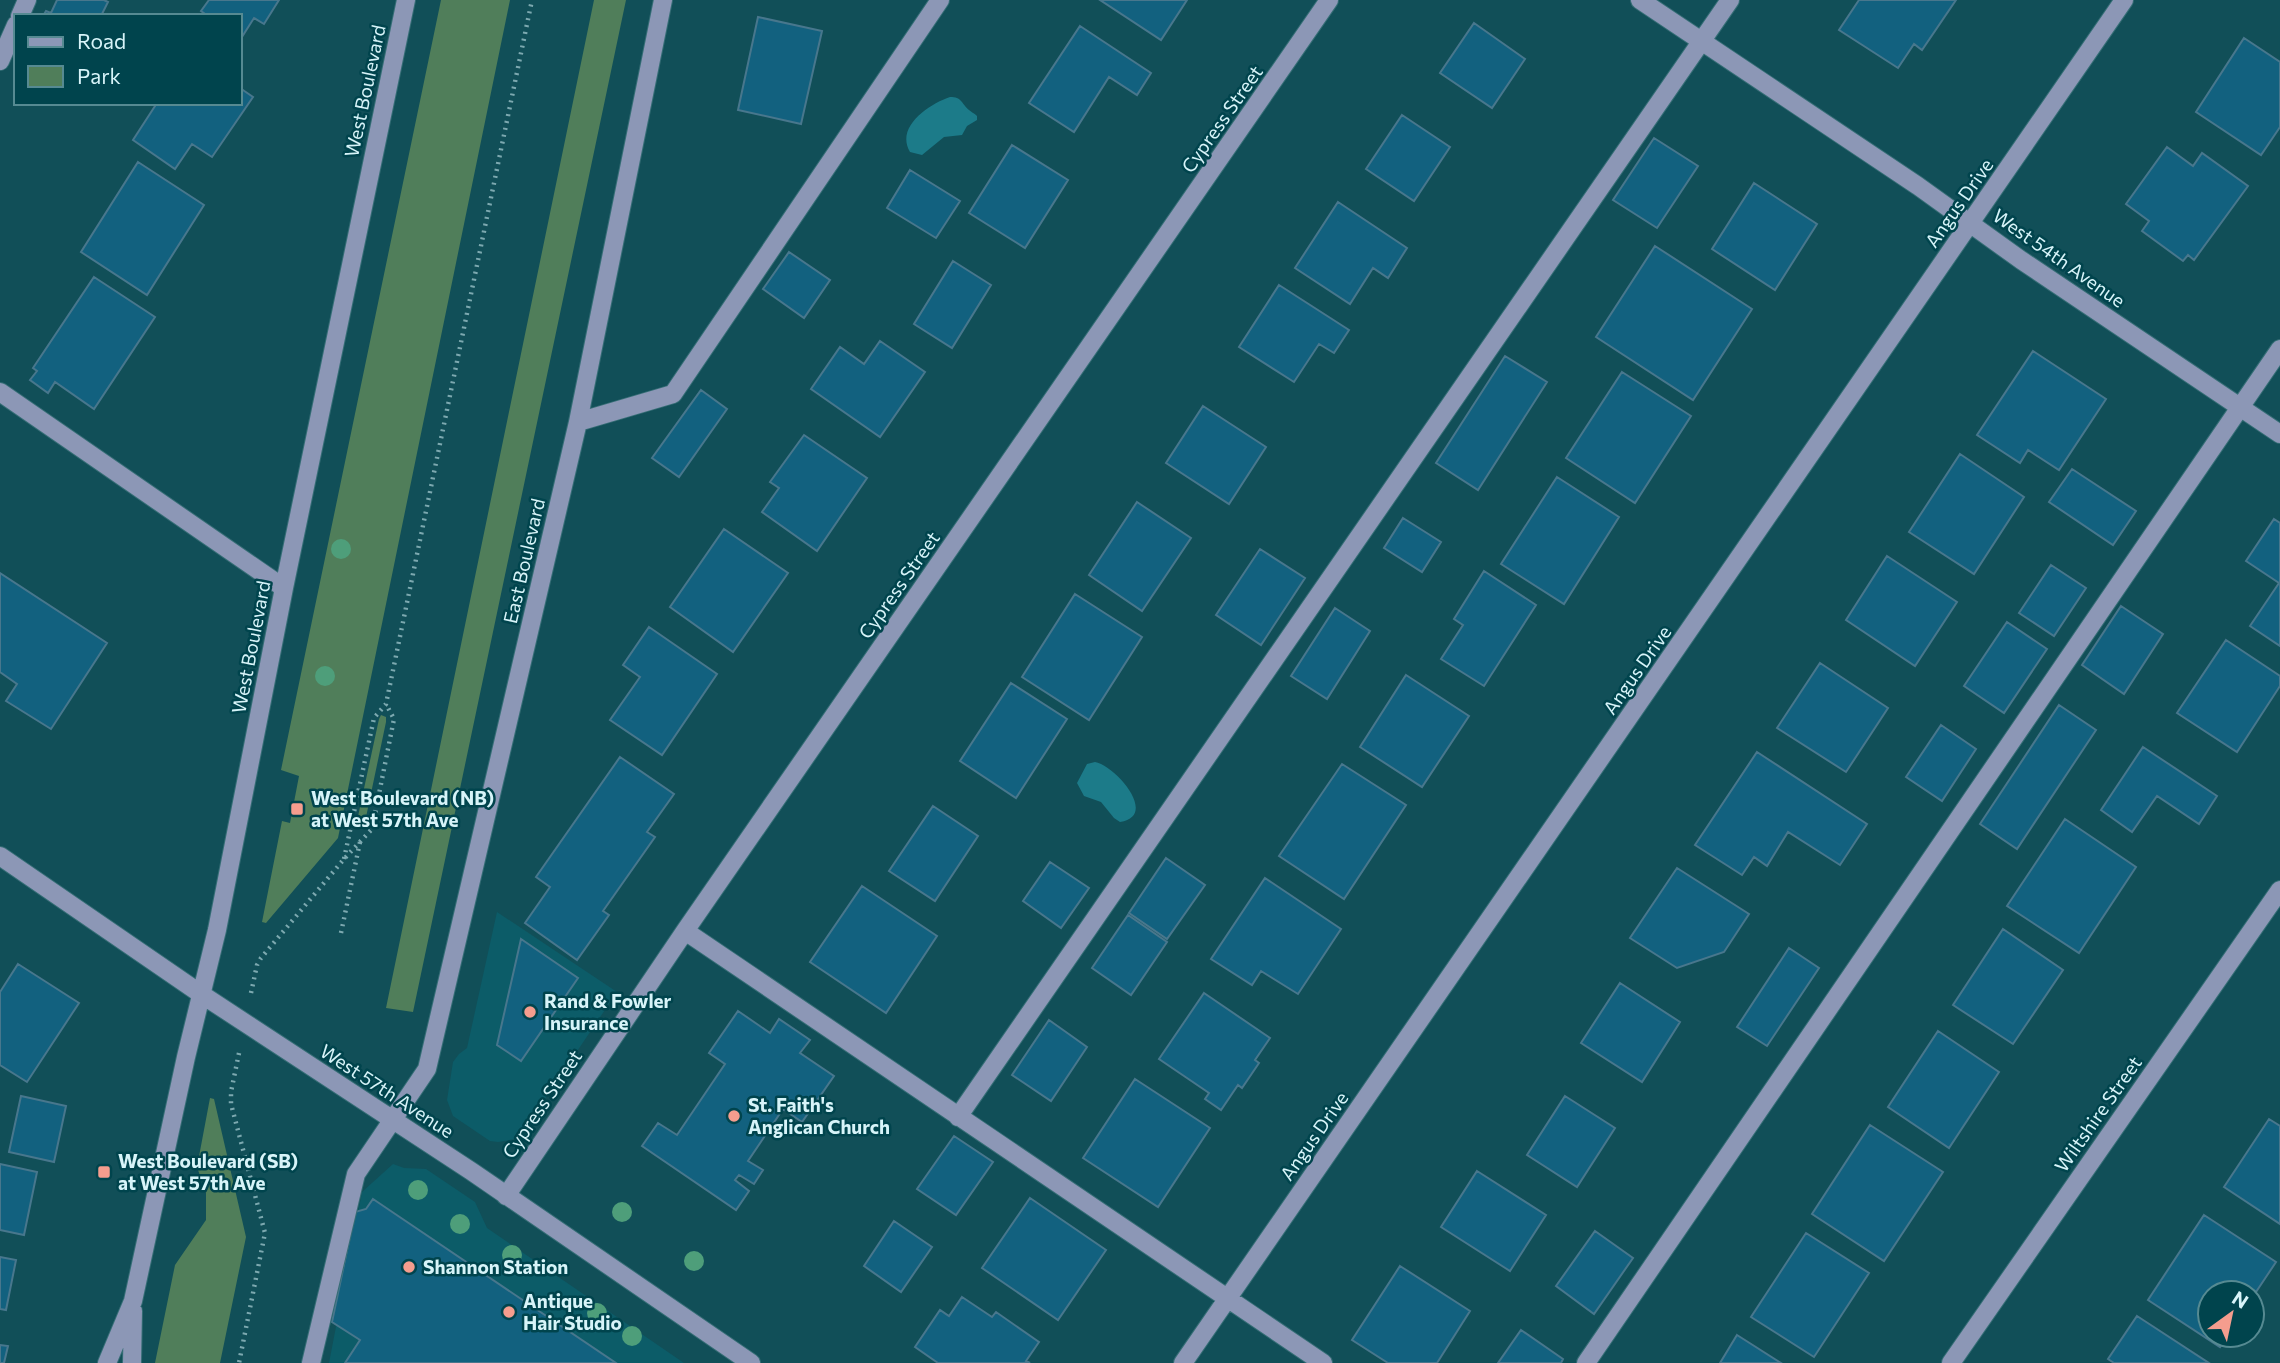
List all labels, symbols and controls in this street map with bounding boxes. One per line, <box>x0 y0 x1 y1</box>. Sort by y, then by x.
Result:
legend <box>14 14 242 105</box>
street label: West Boulevard <box>339 23 390 159</box>
text: Road <box>77 28 126 53</box>
street label: Cypress Street <box>1176 61 1267 177</box>
text: Park <box>77 63 121 88</box>
street label: Angus Drive <box>1920 154 1998 252</box>
street label: West 54th Avenue <box>1989 203 2130 312</box>
street label: East Boulevard <box>498 496 549 626</box>
street label: Cypress Street <box>853 527 944 643</box>
street label: West Boulevard <box>226 579 275 715</box>
street label: Angus Drive <box>1598 621 1676 719</box>
place label: West Boulevard (NB) at West 57th Ave <box>311 786 494 831</box>
marker: West Boulevard (NB) at West 57th Ave <box>289 801 305 817</box>
place label: Rand & Fowler Insurance <box>544 989 672 1034</box>
marker: Rand & Fowler Insurance <box>522 1004 538 1020</box>
street label: West 57th Avenue <box>316 1039 458 1142</box>
street label: Cypress Street <box>497 1045 586 1162</box>
street label: Wiltshire Street <box>2049 1051 2146 1176</box>
street label: Angus Drive <box>1275 1087 1353 1185</box>
place label: St. Faith's Anglican Church <box>748 1093 890 1138</box>
marker: St. Faith's Anglican Church <box>726 1108 742 1124</box>
place label: West Boulevard (SB) at West 57th Ave <box>118 1149 298 1194</box>
marker: West Boulevard (SB) at West 57th Ave <box>96 1164 112 1180</box>
place label: Shannon Station <box>423 1255 568 1278</box>
marker: Shannon Station <box>401 1259 417 1275</box>
north arrow <box>2196 1279 2266 1349</box>
text: N <box>2228 1286 2253 1313</box>
place label: Antique Hair Studio <box>523 1289 622 1334</box>
marker: Antique Hair Studio <box>501 1304 517 1320</box>

